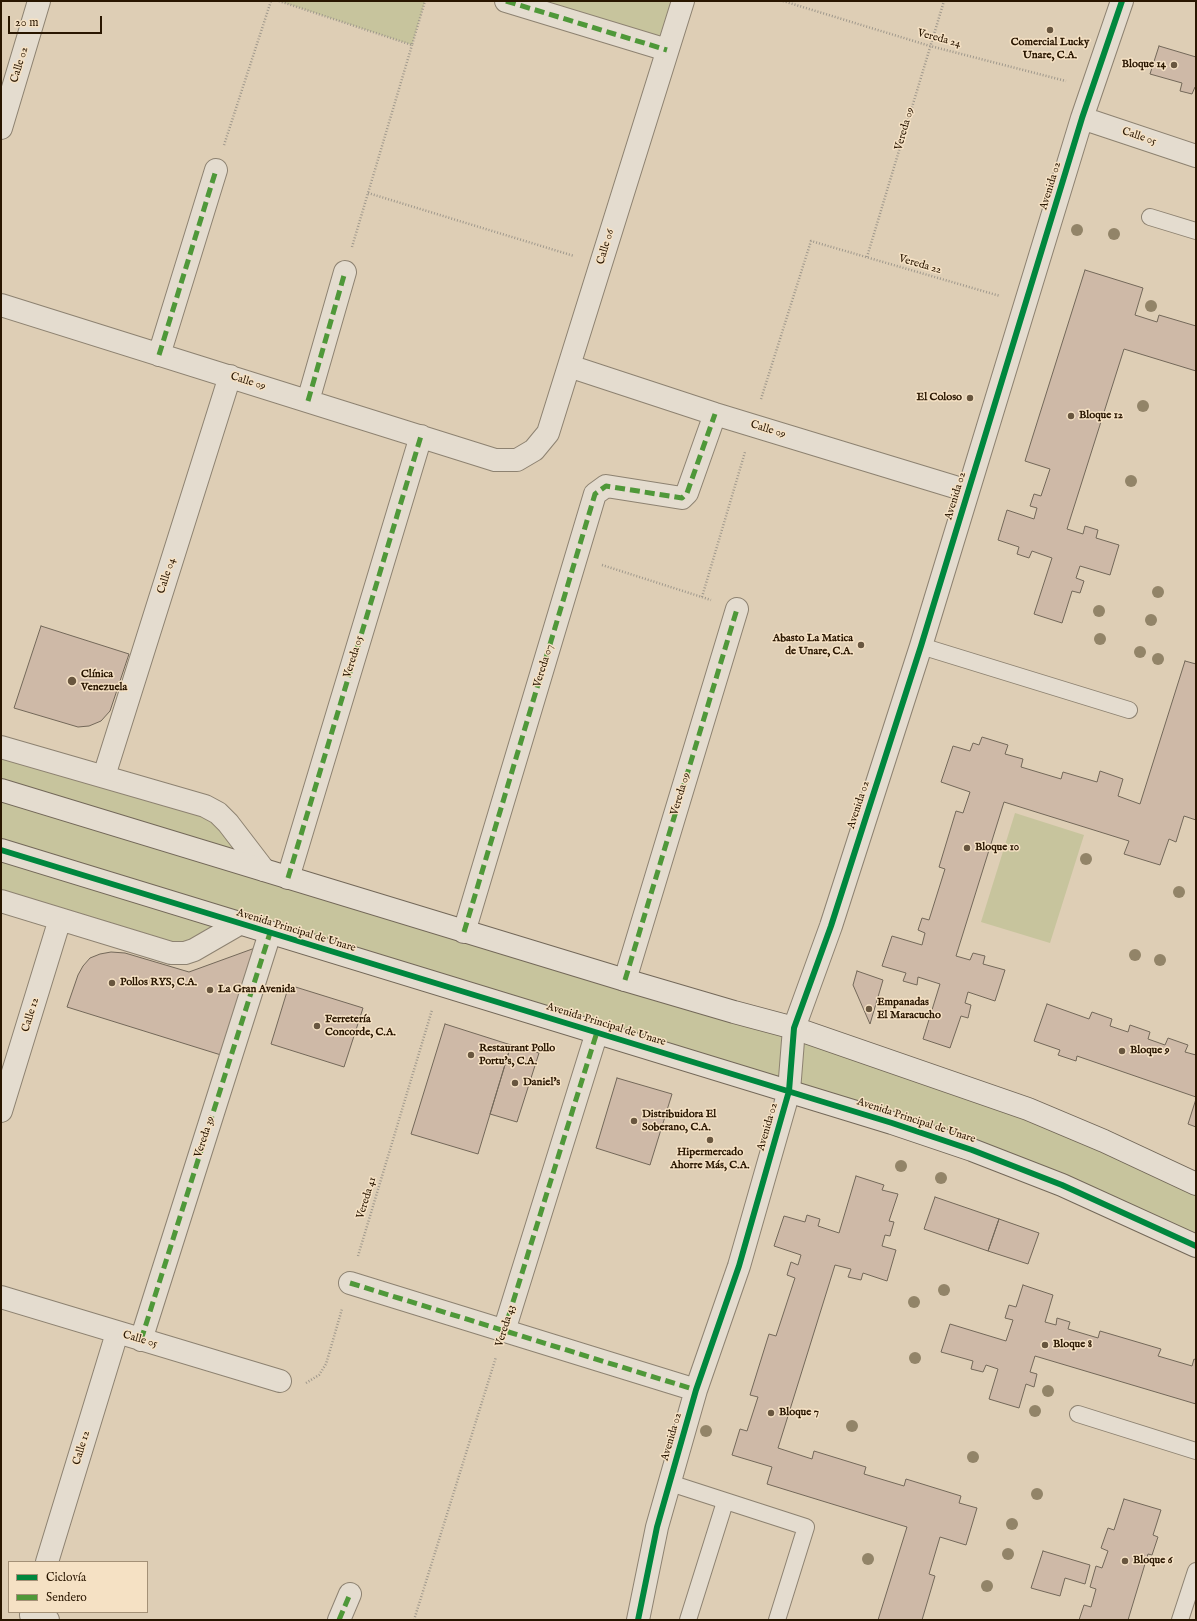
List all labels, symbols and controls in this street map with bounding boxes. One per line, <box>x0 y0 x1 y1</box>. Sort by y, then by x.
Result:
scale bar <box>10 8 104 34</box>
text: 20 m <box>15 15 38 30</box>
marker: Comercial Lucky Unare, C.A. <box>1045 25 1055 35</box>
street label: Vereda 24 <box>916 27 962 51</box>
place label: Comercial Lucky Unare, C.A. <box>1011 36 1089 62</box>
street label: Calle 02 <box>8 46 32 84</box>
place label: Bloque 14 <box>1122 58 1166 72</box>
marker: Bloque 14 <box>1169 60 1179 70</box>
street label: Vereda 09 <box>893 106 917 152</box>
street label: Calle 05 <box>1120 125 1158 149</box>
street label: Avenida 02 <box>1037 160 1065 212</box>
street label: Calle 06 <box>594 228 618 266</box>
street label: Vereda 22 <box>897 253 943 277</box>
street label: Calle 09 <box>229 370 267 394</box>
place label: El Coloso <box>917 391 962 405</box>
marker: El Coloso <box>965 393 975 403</box>
place label: Bloque 12 <box>1079 409 1123 423</box>
marker: Bloque 12 <box>1066 411 1076 421</box>
street label: Calle 09 <box>749 418 787 442</box>
street label: Avenida 02 <box>942 470 970 522</box>
street label: Calle 04 <box>155 556 179 596</box>
place label: Abasto La Matica de Unare, C.A. <box>773 632 853 658</box>
street label: Vereda 05 <box>341 634 367 680</box>
marker: Abasto La Matica de Unare, C.A. <box>856 640 866 650</box>
street label: Vereda 07 <box>531 643 557 689</box>
place label: Clínica Venezuela <box>81 668 127 694</box>
marker: Clínica Venezuela <box>66 675 78 687</box>
street label: Vereda 09 <box>668 771 694 817</box>
street label: Avenida 02 <box>845 779 873 831</box>
place label: Bloque 10 <box>975 841 1019 855</box>
marker: Bloque 10 <box>962 843 972 853</box>
street label: Avenida Principal de Unare <box>235 907 357 955</box>
place label: Pollos RYS, C.A. <box>120 976 197 990</box>
marker: Pollos RYS, C.A. <box>107 978 117 988</box>
place label: La Gran Avenida <box>218 983 295 997</box>
marker: La Gran Avenida <box>205 985 215 995</box>
street label: Calle 12 <box>20 996 42 1034</box>
place label: Empanadas El Maracucho <box>877 996 941 1022</box>
street label: Avenida Principal de Unare <box>545 1001 667 1049</box>
marker: Empanadas El Maracucho <box>864 1004 874 1014</box>
place label: Ferretería Concorde, C.A. <box>325 1013 396 1039</box>
marker: Ferretería Concorde, C.A. <box>312 1021 322 1031</box>
place label: Restaurant Pollo Portu's, C.A. <box>479 1042 555 1068</box>
place label: Bloque 9 <box>1130 1044 1170 1058</box>
marker: Bloque 9 <box>1117 1046 1127 1056</box>
marker: Restaurant Pollo Portu's, C.A. <box>466 1050 476 1060</box>
place label: Daniel's <box>523 1076 560 1090</box>
marker: Daniel's <box>510 1078 520 1088</box>
street label: Avenida Principal de Unare <box>855 1096 977 1146</box>
street label: Avenida 02 <box>755 1101 781 1153</box>
place label: Distribuidora El Soberano, C.A. <box>642 1108 716 1134</box>
street label: Vereda 39 <box>192 1115 218 1159</box>
marker: Distribuidora El Soberano, C.A. <box>629 1116 639 1126</box>
marker: Hipermercado Ahorre Más, C.A. <box>705 1135 715 1145</box>
place label: Hipermercado Ahorre Más, C.A. <box>670 1146 750 1172</box>
street label: Vereda 41 <box>354 1175 380 1221</box>
street label: Vereda 43 <box>493 1303 519 1349</box>
street label: Calle 05 <box>121 1329 159 1351</box>
place label: Bloque 8 <box>1053 1338 1092 1352</box>
marker: Bloque 8 <box>1040 1340 1050 1350</box>
place label: Bloque 7 <box>779 1406 819 1420</box>
marker: Bloque 7 <box>766 1408 776 1418</box>
street label: Avenida 02 <box>659 1411 685 1463</box>
street label: Calle 12 <box>71 1429 93 1467</box>
place label: Bloque 6 <box>1133 1554 1172 1568</box>
marker: Bloque 6 <box>1120 1556 1130 1566</box>
legend <box>8 1561 148 1613</box>
text: Ciclovía <box>46 1570 86 1585</box>
text: Sendero <box>46 1590 87 1605</box>

